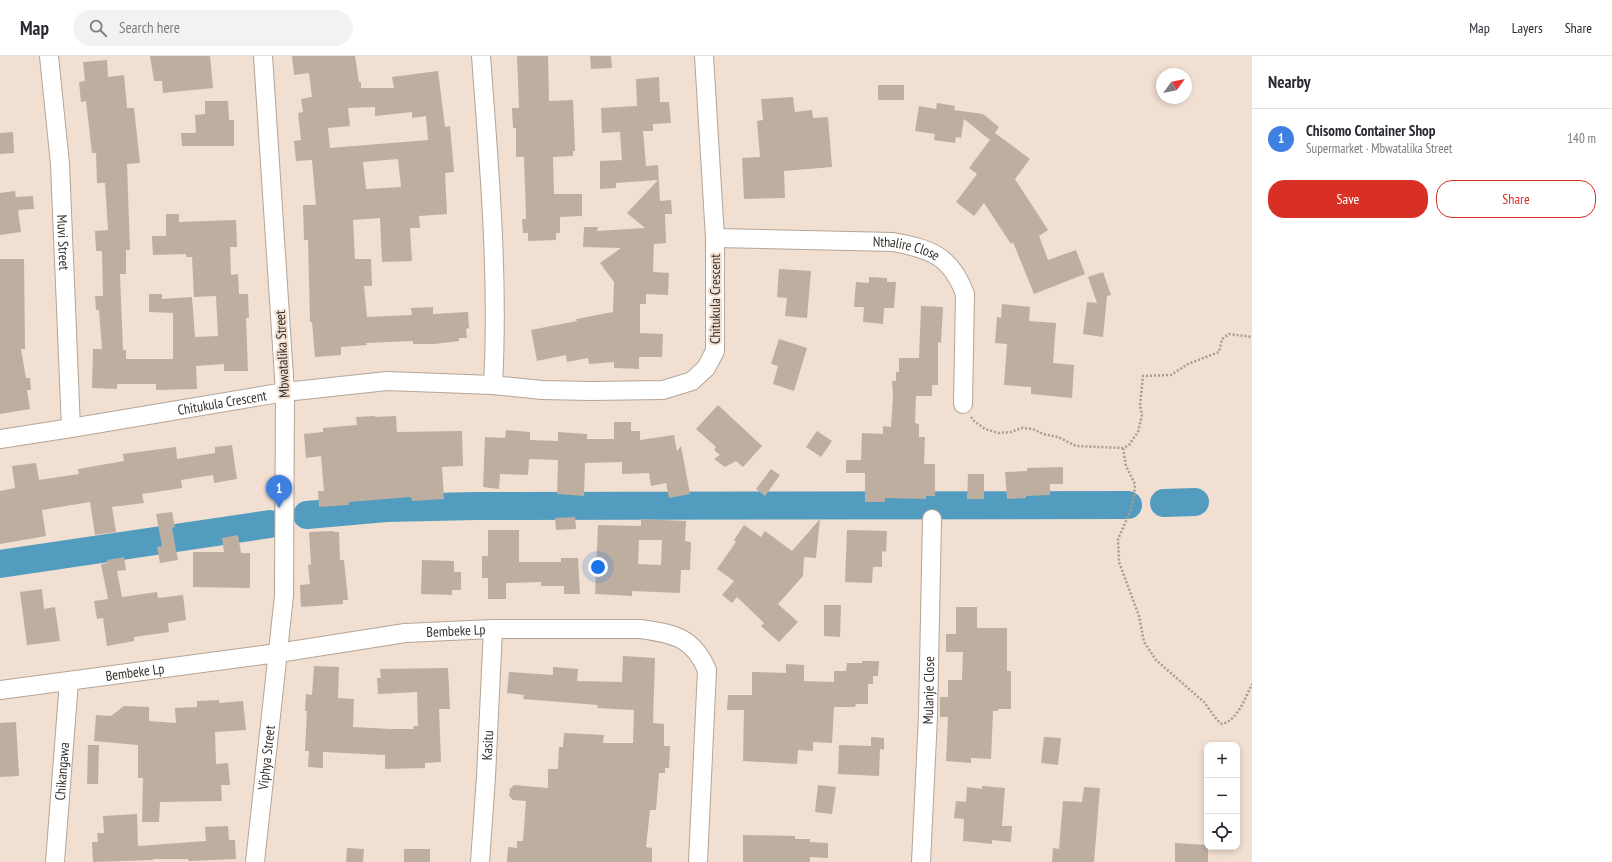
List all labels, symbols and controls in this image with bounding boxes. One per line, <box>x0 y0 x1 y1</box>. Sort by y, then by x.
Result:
search box <box>73 10 353 46</box>
text: Map <box>20 16 49 40</box>
icon: search <box>87 17 109 39</box>
text: Search here <box>119 18 180 37</box>
text: Map <box>1469 19 1490 37</box>
text: Layers <box>1512 19 1543 37</box>
text: Share <box>1565 19 1592 37</box>
north arrow <box>1156 68 1192 104</box>
text: Nearby <box>1268 71 1311 93</box>
text: Chisomo Container Shop <box>1306 121 1436 140</box>
text: 1 <box>1278 130 1284 147</box>
text: 140 m <box>1567 130 1596 147</box>
text: Supermarket · Mbwatalika Street <box>1306 140 1452 157</box>
button: Save <box>1268 180 1428 218</box>
button: Share <box>1436 180 1596 218</box>
street label: Muvi Street <box>53 214 73 271</box>
street label: Nthalire Close <box>873 233 943 265</box>
street label: Chitukula Crescent <box>706 254 724 344</box>
street label: Mbwatalika Street <box>271 310 293 398</box>
street label: Chitukula Crescent <box>176 386 268 419</box>
pin: 1 <box>266 475 292 508</box>
your location <box>588 557 608 577</box>
street label: Bembeke Lp <box>426 620 486 641</box>
street label: Mulanje Close <box>919 656 938 725</box>
street label: Bembeke Lp <box>104 659 165 685</box>
street label: Viphya Street <box>254 724 279 792</box>
street label: Kasitu <box>478 730 497 761</box>
street label: Chikangawa <box>51 741 73 801</box>
map controls <box>1204 742 1240 850</box>
button: + <box>1204 742 1240 778</box>
button: − <box>1204 778 1240 814</box>
button: locate <box>1204 814 1240 850</box>

